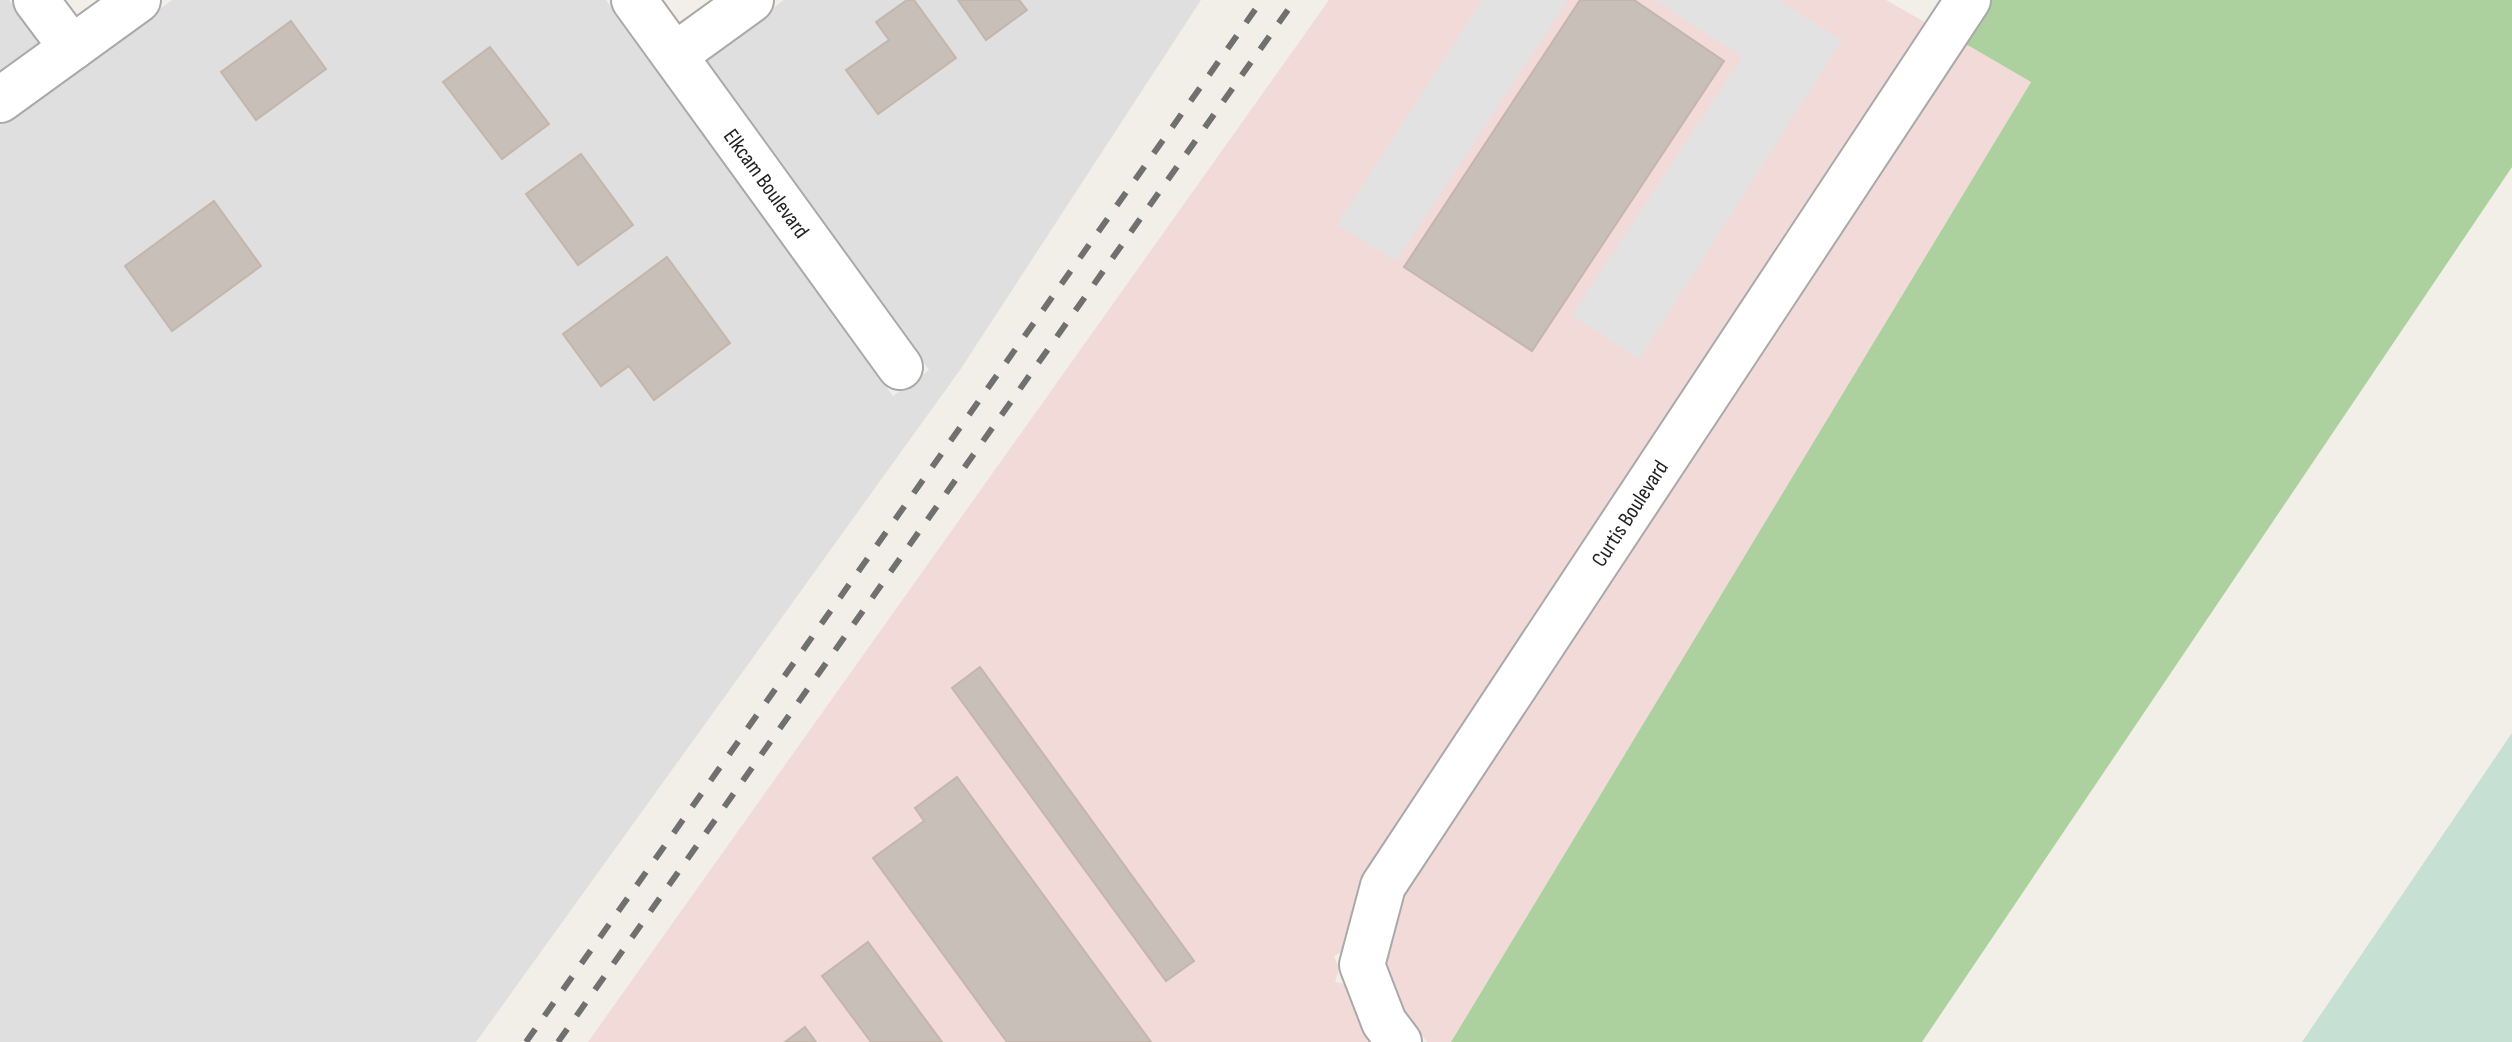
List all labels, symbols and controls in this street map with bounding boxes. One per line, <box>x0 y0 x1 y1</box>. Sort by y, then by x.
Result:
street label: Elkcam Boulevard <box>717 124 814 244</box>
street label: Curtis Boulevard <box>1586 456 1675 572</box>

